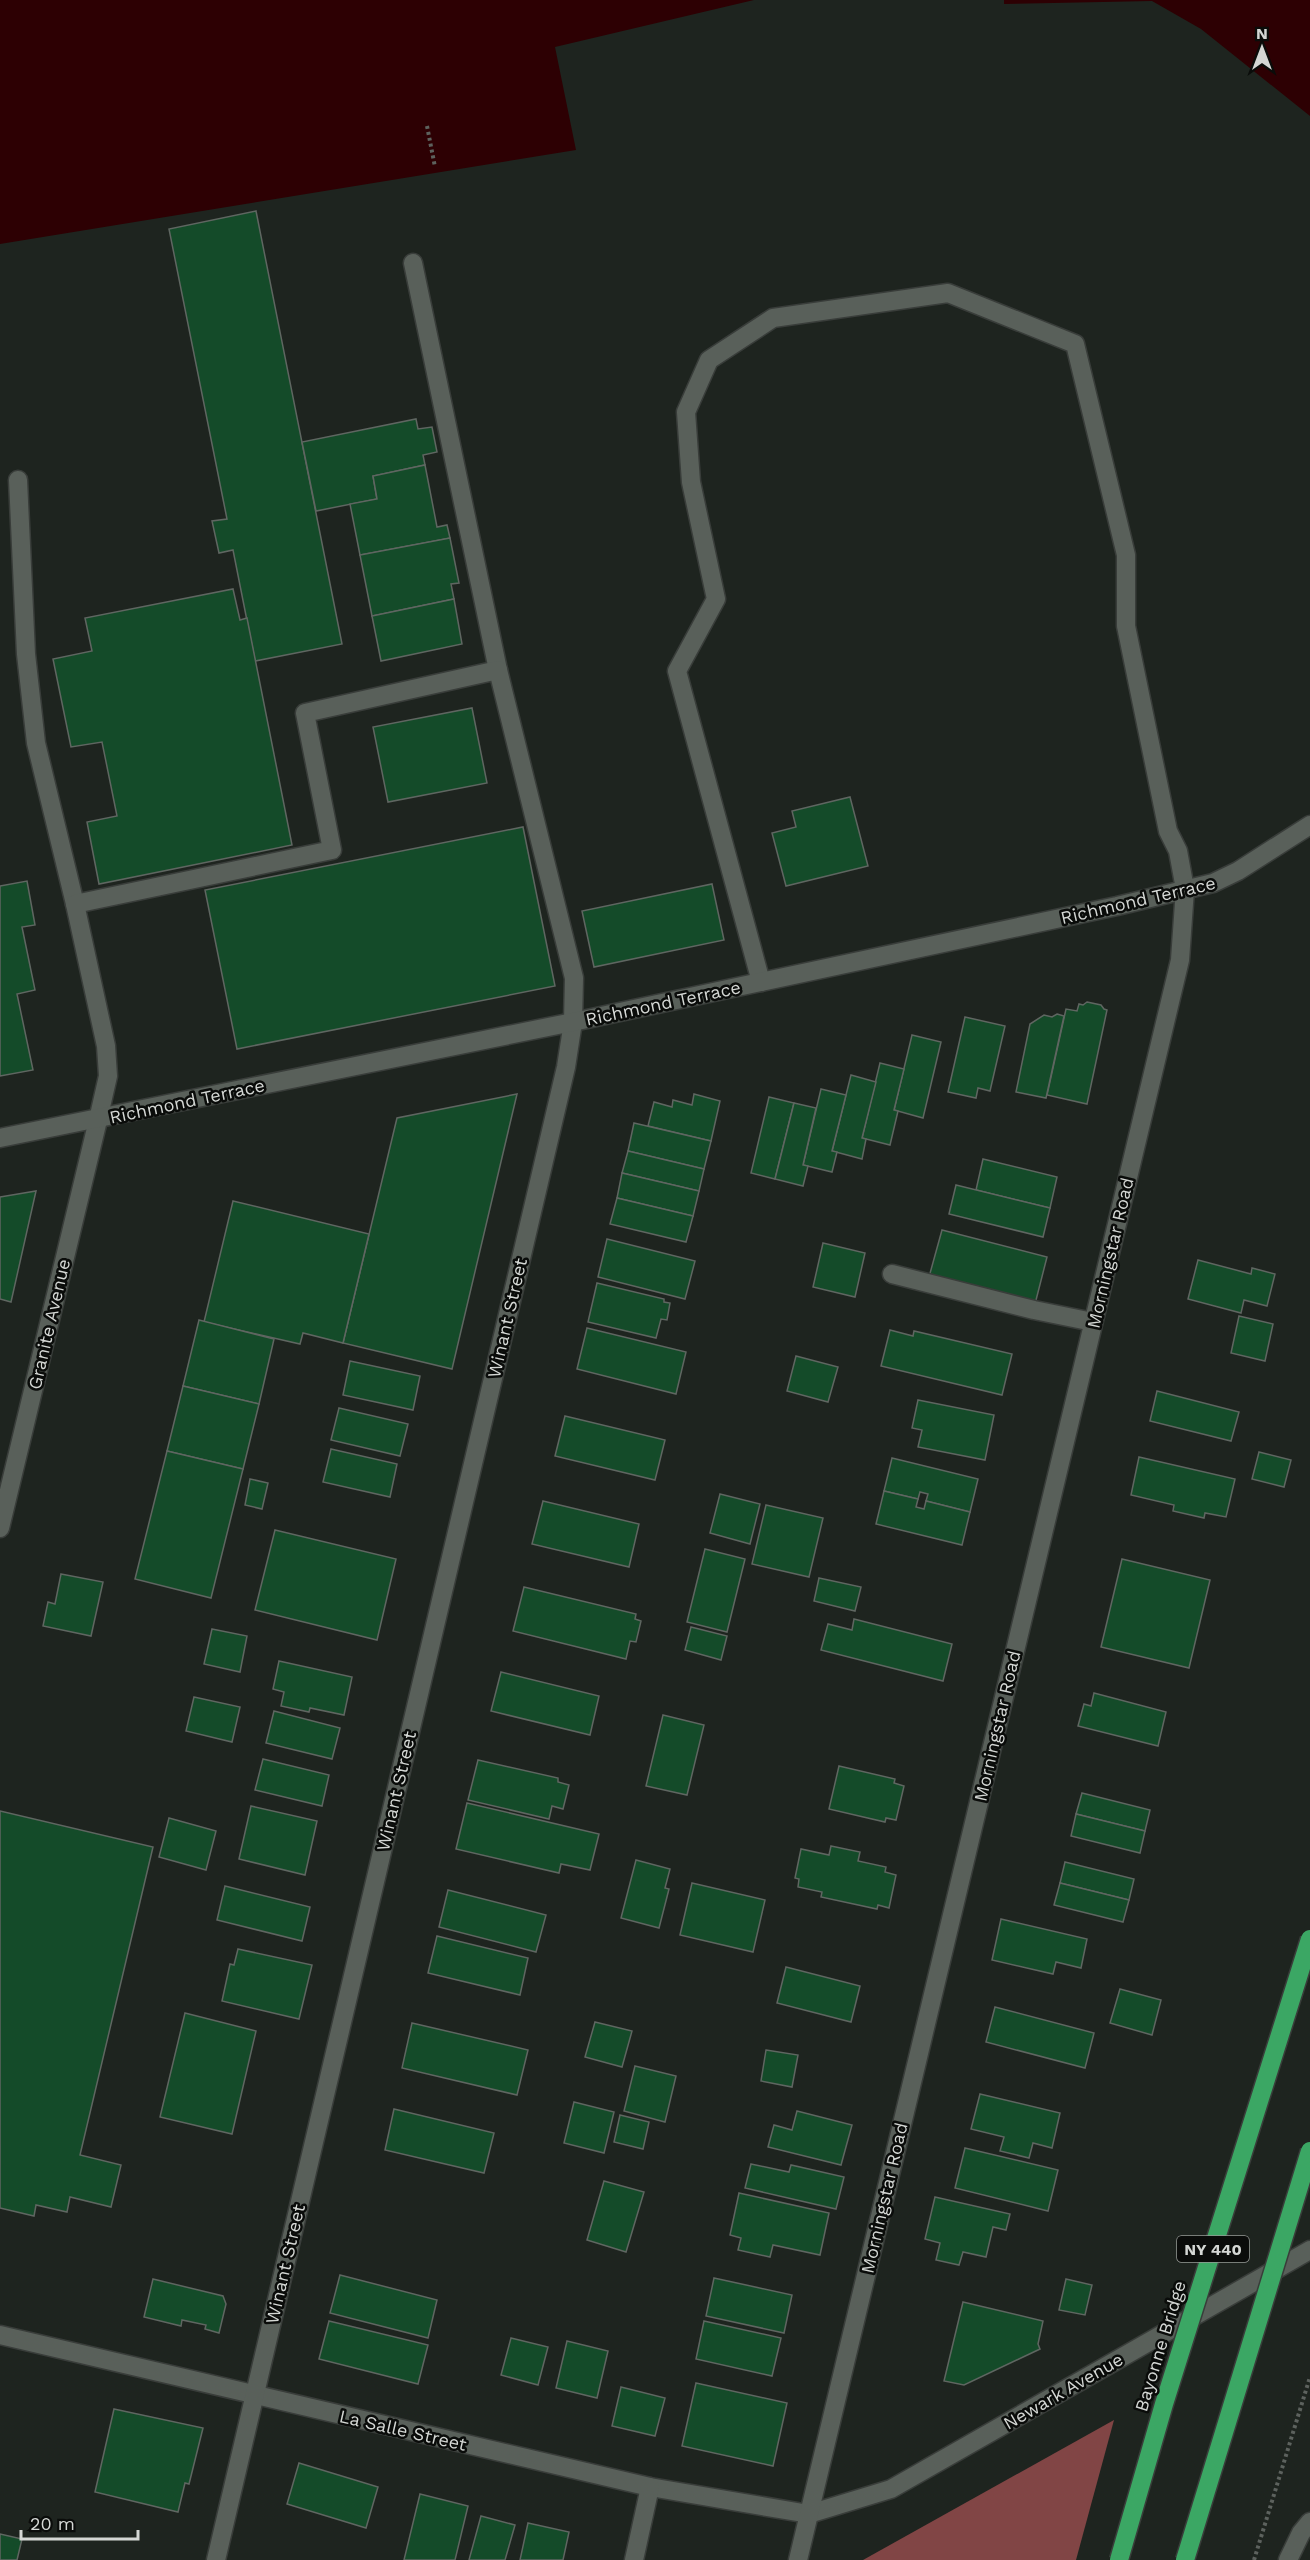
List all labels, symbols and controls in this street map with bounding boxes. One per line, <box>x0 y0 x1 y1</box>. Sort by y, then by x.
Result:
north arrow <box>1232 18 1292 78</box>
text: N <box>1256 24 1268 43</box>
street label: Richmond Terrace <box>1059 872 1217 928</box>
street label: Richmond Terrace <box>583 976 743 1030</box>
street label: Richmond Terrace <box>107 1074 267 1128</box>
street label: Morningstar Road <box>1082 1175 1138 1331</box>
street label: Winant Street <box>483 1256 531 1380</box>
street label: Granite Avenue <box>24 1257 74 1391</box>
street label: Morningstar Road <box>969 1648 1025 1804</box>
street label: Winant Street <box>372 1729 420 1853</box>
street label: Morningstar Road <box>856 2120 912 2276</box>
street label: Winant Street <box>261 2202 309 2326</box>
road number: NY 440 <box>1177 2236 1249 2262</box>
street label: Bayonne Bridge <box>1130 2278 1190 2414</box>
street label: Newark Avenue <box>1000 2348 1126 2434</box>
street label: La Salle Street <box>337 2405 469 2455</box>
scale bar <box>21 2503 138 2541</box>
text: 20 m <box>30 2513 75 2534</box>

